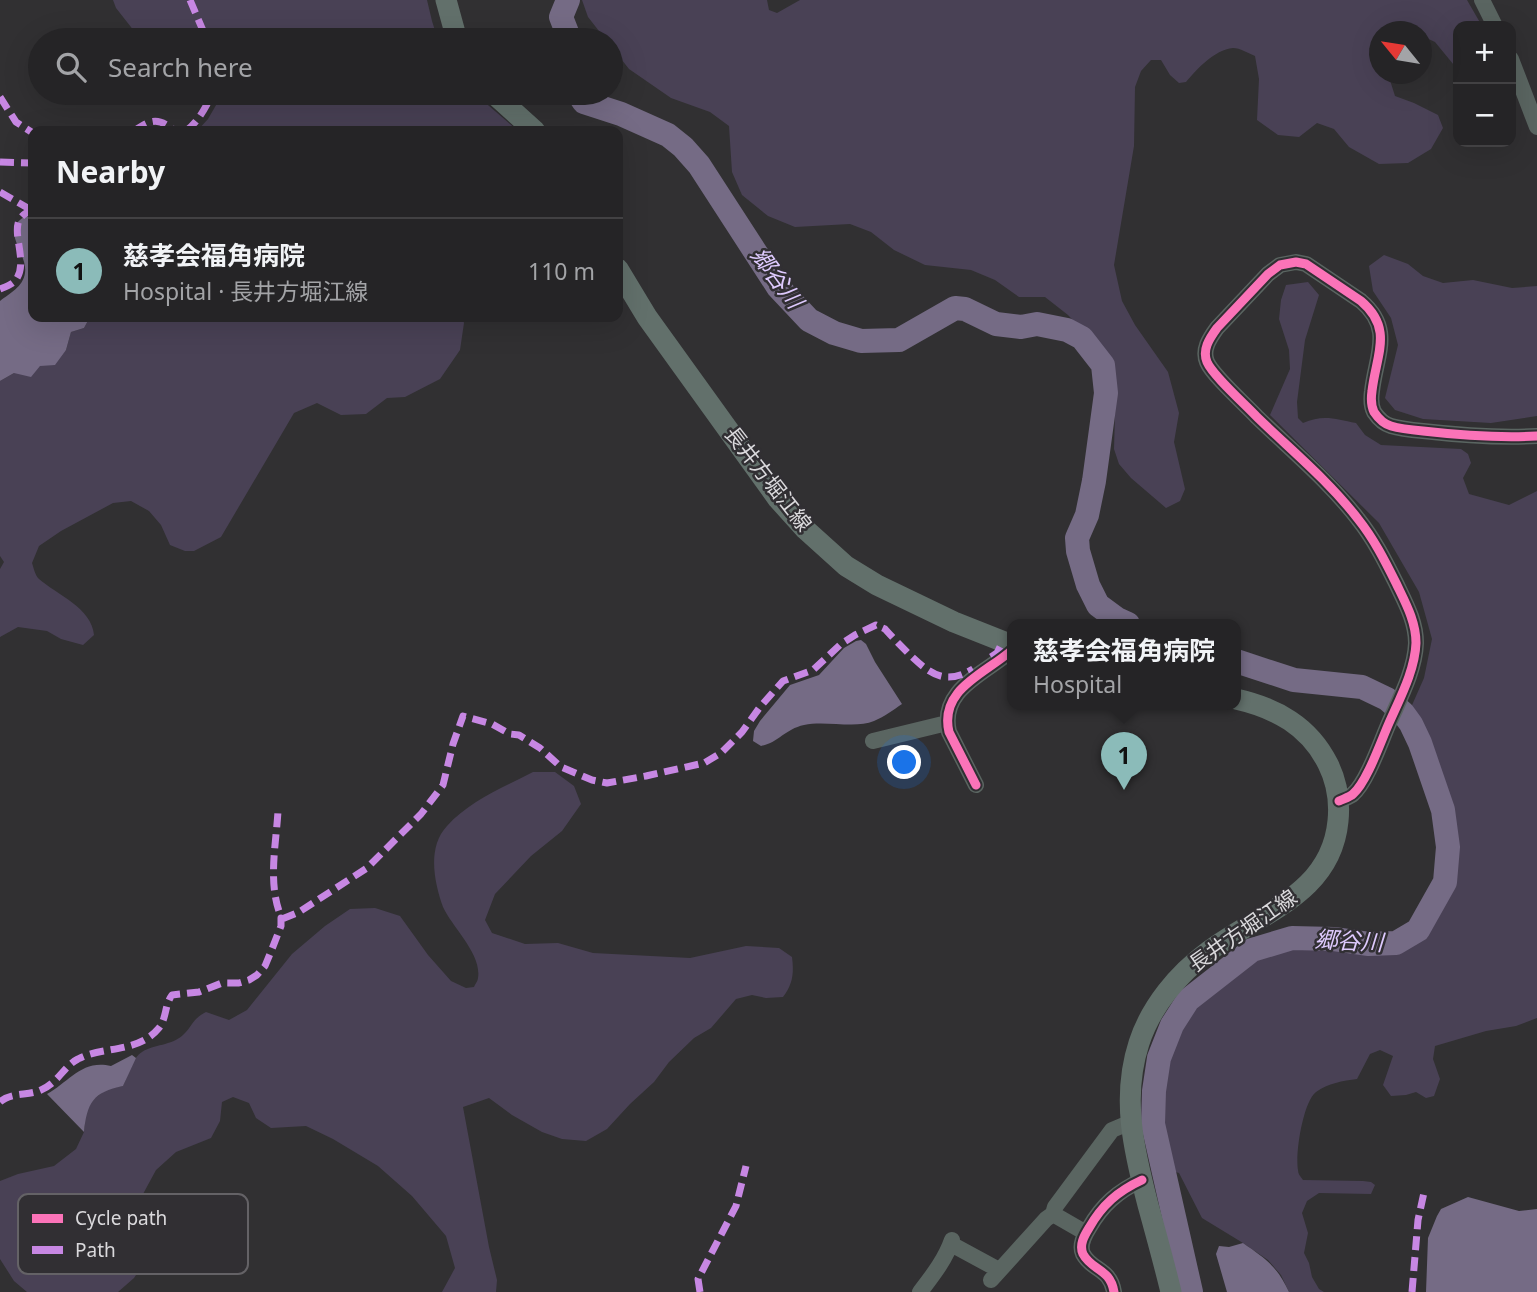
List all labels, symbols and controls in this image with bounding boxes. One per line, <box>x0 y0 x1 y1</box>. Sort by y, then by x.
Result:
north arrow <box>1369 21 1432 84</box>
map controls <box>1453 21 1516 147</box>
button: + <box>1453 21 1516 84</box>
search box <box>28 28 623 105</box>
icon: search <box>52 48 90 86</box>
text: Search here <box>108 49 253 85</box>
button: − <box>1453 84 1516 147</box>
text: Nearby <box>56 151 165 192</box>
text: 慈孝会福角病院 <box>123 237 305 273</box>
water label: 郷谷川 <box>744 240 813 317</box>
text: 1 <box>72 255 86 287</box>
text: 110 m <box>528 255 595 287</box>
text: Hospital · 長井方堀江線 <box>123 275 368 307</box>
street label: 長井方堀江線 <box>719 420 819 537</box>
popup <box>1007 619 1241 710</box>
text: 慈孝会福角病院 <box>1033 632 1215 668</box>
text: Hospital <box>1033 668 1122 700</box>
pin: 1 <box>1101 732 1147 790</box>
your location <box>887 745 921 779</box>
street label: 長井方堀江線 <box>1183 883 1302 978</box>
water label: 郷谷川 <box>1314 922 1387 958</box>
legend <box>18 1194 248 1274</box>
text: Cycle path <box>75 1205 167 1231</box>
text: Path <box>75 1237 116 1263</box>

